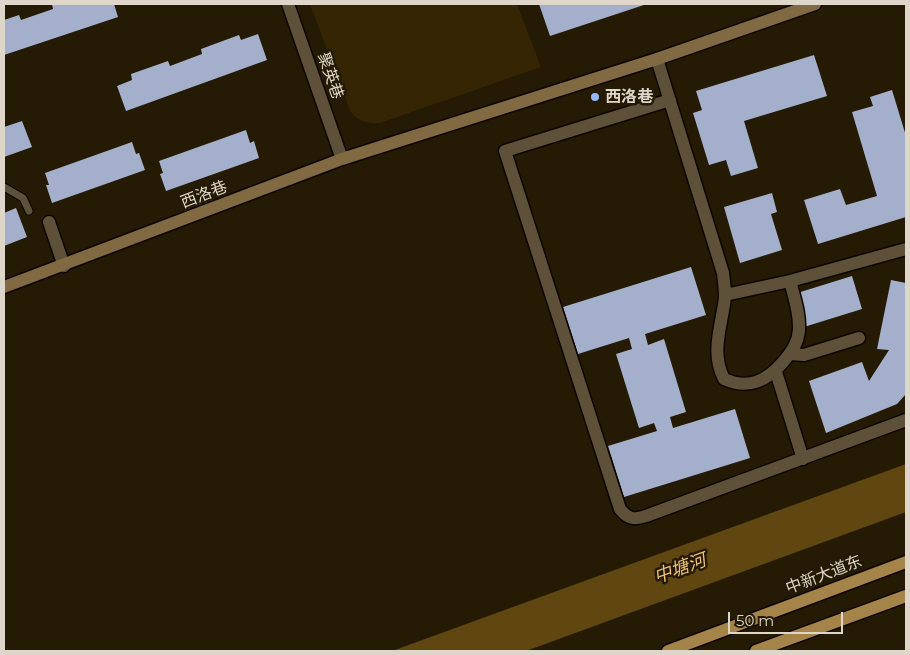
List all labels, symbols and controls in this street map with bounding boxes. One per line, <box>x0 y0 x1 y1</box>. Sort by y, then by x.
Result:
street label: 聚英巷 <box>313 50 347 102</box>
place label: 西洛巷 <box>605 87 653 107</box>
marker: 西洛巷 <box>589 91 601 103</box>
street label: 西洛巷 <box>178 177 230 213</box>
water label: 中塘河 <box>651 550 709 588</box>
street label: 中新大道东 <box>783 552 865 598</box>
scale bar <box>730 602 845 634</box>
text: 50 m <box>736 611 774 630</box>

